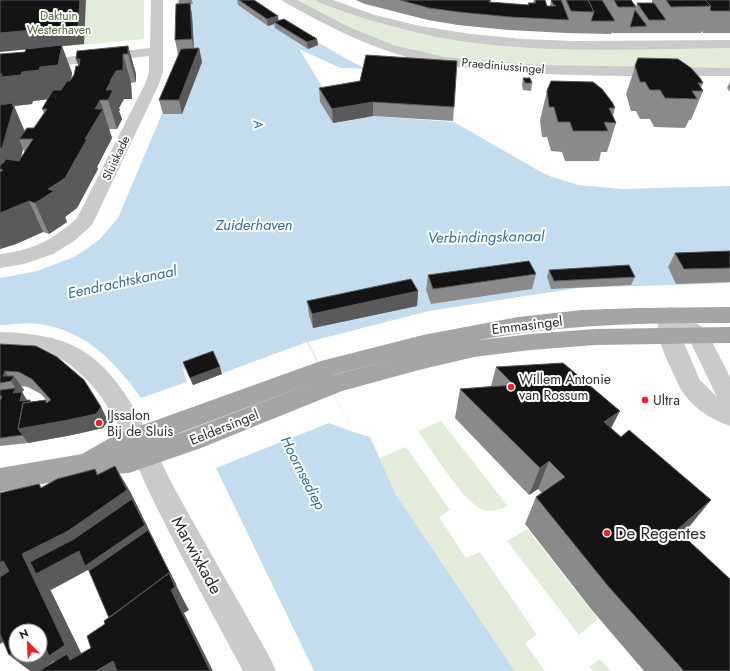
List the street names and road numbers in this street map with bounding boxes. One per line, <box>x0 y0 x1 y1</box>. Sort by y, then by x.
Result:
street label: Praediniussingel <box>461 53 545 79</box>
street label: Sluiskade <box>97 133 135 183</box>
street label: Emmasingel <box>490 311 564 339</box>
street label: Eeldersingel <box>186 404 262 450</box>
street label: Marwixkade <box>166 512 228 598</box>

